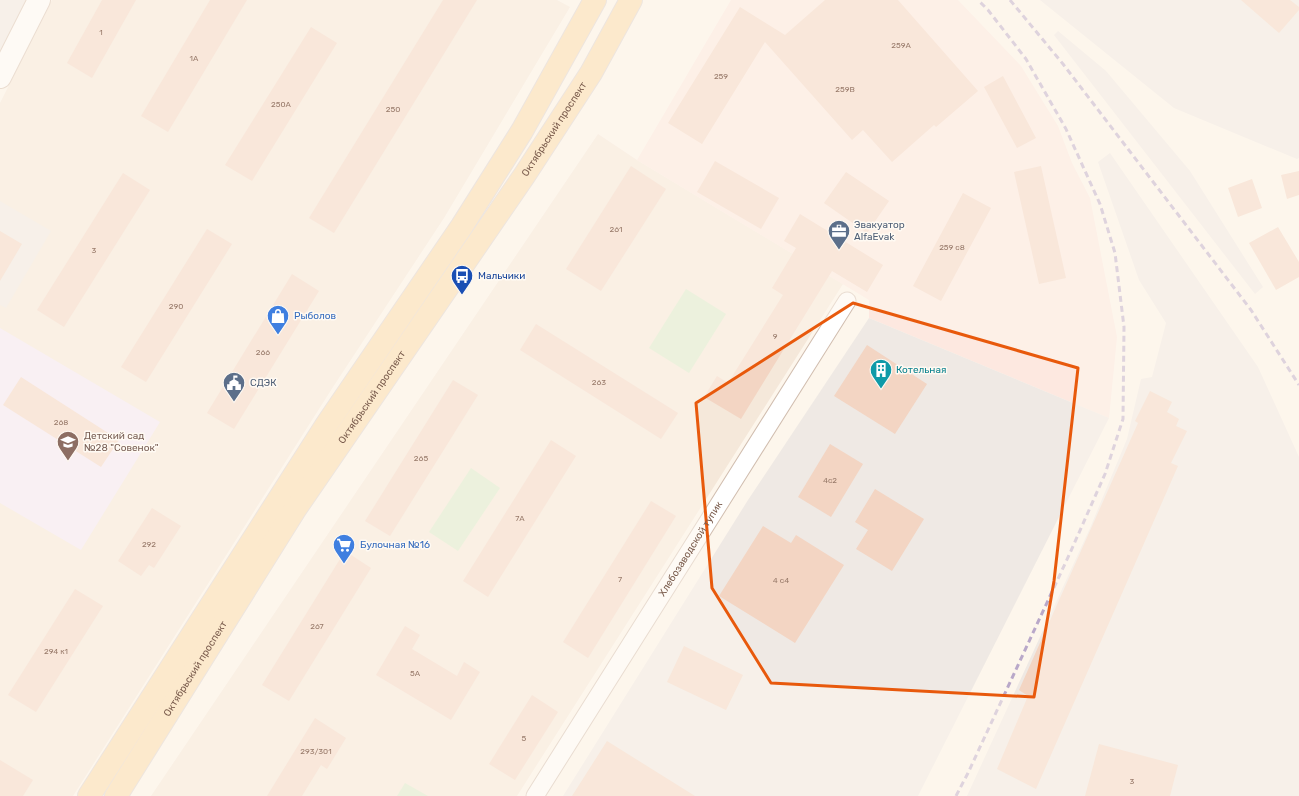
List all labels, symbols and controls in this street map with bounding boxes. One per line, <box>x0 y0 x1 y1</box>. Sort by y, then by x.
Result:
house number: 1 <box>99 28 103 37</box>
house number: 259А <box>891 41 911 50</box>
house number: 1А <box>190 54 199 63</box>
house number: 259 <box>714 72 728 81</box>
street label: Октябрьский проспект <box>519 80 589 179</box>
house number: 259В <box>835 85 855 94</box>
house number: 250А <box>271 100 292 109</box>
house number: 250 <box>386 105 400 114</box>
office icon: Эвакуатор AlfaEvak <box>826 218 852 251</box>
place label: Эвакуатор AlfaEvak <box>854 219 905 243</box>
house number: 261 <box>610 225 622 234</box>
house number: 259 с8 <box>939 243 965 252</box>
house number: 3 <box>92 246 97 255</box>
bus stop icon: Мальчики <box>449 263 475 296</box>
place label: Мальчики <box>478 270 525 282</box>
house number: 290 <box>169 302 183 311</box>
shop icon: Рыболов <box>265 303 291 336</box>
place label: Рыболов <box>294 310 336 322</box>
house number: 9 <box>773 332 778 341</box>
house number: 266 <box>256 348 270 357</box>
street label: Октябрьский проспект <box>336 348 408 446</box>
building icon: Котельная <box>868 357 894 390</box>
place label: Котельная <box>896 364 946 376</box>
public building icon: СДЭК <box>221 370 247 403</box>
place label: СДЭК <box>250 377 277 389</box>
house number: 263 <box>592 378 606 387</box>
house number: 268 <box>54 418 68 427</box>
school or university icon: Детский сад №28 "Совенок" <box>55 429 81 462</box>
place label: Детский сад №28 "Совенок" <box>84 430 159 454</box>
house number: 265 <box>414 454 428 463</box>
house number: 4с2 <box>823 476 837 485</box>
street label: Хлебозаводской тупик <box>656 499 726 599</box>
house number: 7А <box>515 514 525 523</box>
supermarket icon: Булочная №16 <box>331 532 357 565</box>
place label: Булочная №16 <box>360 539 430 551</box>
house number: 292 <box>142 540 156 549</box>
house number: 7 <box>618 575 622 584</box>
house number: 4 с4 <box>773 576 789 585</box>
street label: Октябрьский проспект <box>161 619 230 719</box>
house number: 267 <box>310 622 324 631</box>
house number: 294 к1 <box>44 647 68 656</box>
house number: 5А <box>410 669 421 678</box>
house number: 5 <box>522 734 527 743</box>
house number: 293/301 <box>300 747 332 756</box>
house number: 3 <box>1130 777 1135 786</box>

